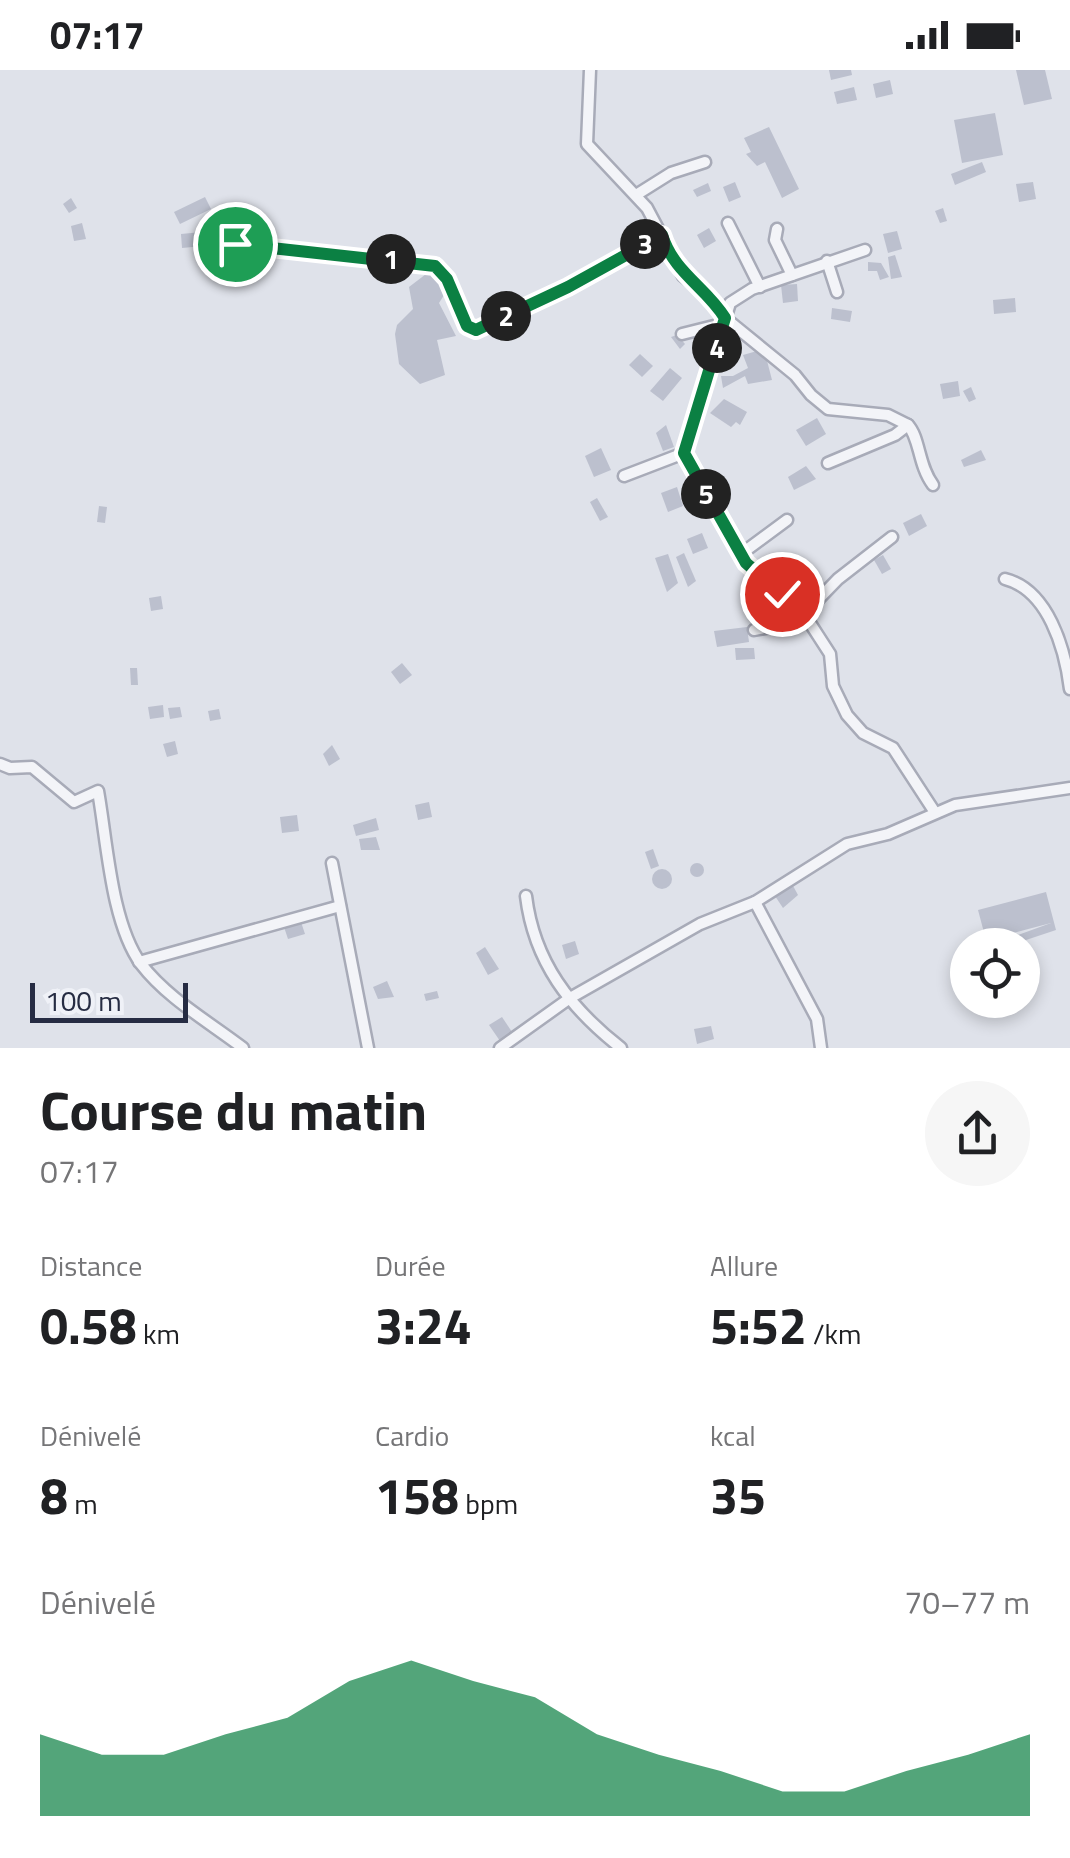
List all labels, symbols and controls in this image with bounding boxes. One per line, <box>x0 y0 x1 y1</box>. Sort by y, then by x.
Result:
text: 07:17 <box>50 6 145 64</box>
pin <box>193 202 278 287</box>
icon: arrive <box>208 217 263 272</box>
pin: 3 <box>620 219 670 269</box>
text: 3 <box>637 222 653 265</box>
pin: 1 <box>366 234 416 284</box>
text: 1 <box>383 237 399 280</box>
pin: 2 <box>481 291 531 341</box>
text: 2 <box>498 294 514 337</box>
pin: 4 <box>692 323 742 373</box>
text: 4 <box>709 326 725 369</box>
pin: 5 <box>681 469 731 519</box>
text: 5 <box>698 472 714 515</box>
pin <box>740 552 825 637</box>
icon: check <box>755 567 810 622</box>
map controls <box>950 928 1040 1018</box>
button: locate <box>950 928 1040 1018</box>
scale bar <box>30 978 188 1023</box>
text: 100 m <box>45 979 122 1022</box>
text: Course du matin <box>40 1068 427 1151</box>
button: share <box>925 1081 1030 1186</box>
text: 07:17 <box>40 1147 119 1195</box>
text: Distance <box>40 1244 142 1287</box>
text: Durée <box>375 1244 446 1287</box>
text: Allure <box>710 1244 778 1287</box>
text: 0.58 <box>40 1287 137 1363</box>
text: 3:24 <box>375 1287 472 1363</box>
text: 5:52 <box>710 1287 807 1363</box>
text: km <box>137 1312 180 1355</box>
text: /km <box>807 1312 861 1355</box>
text: Dénivelé <box>40 1414 141 1457</box>
text: Cardio <box>375 1414 449 1457</box>
text: kcal <box>710 1414 756 1457</box>
text: 8 <box>40 1457 68 1533</box>
text: 158 <box>375 1457 459 1533</box>
text: 35 <box>710 1457 766 1533</box>
text: m <box>68 1482 98 1525</box>
text: bpm <box>459 1482 518 1525</box>
text: Dénivelé <box>40 1578 156 1626</box>
text: 70–77 m <box>904 1578 1030 1626</box>

